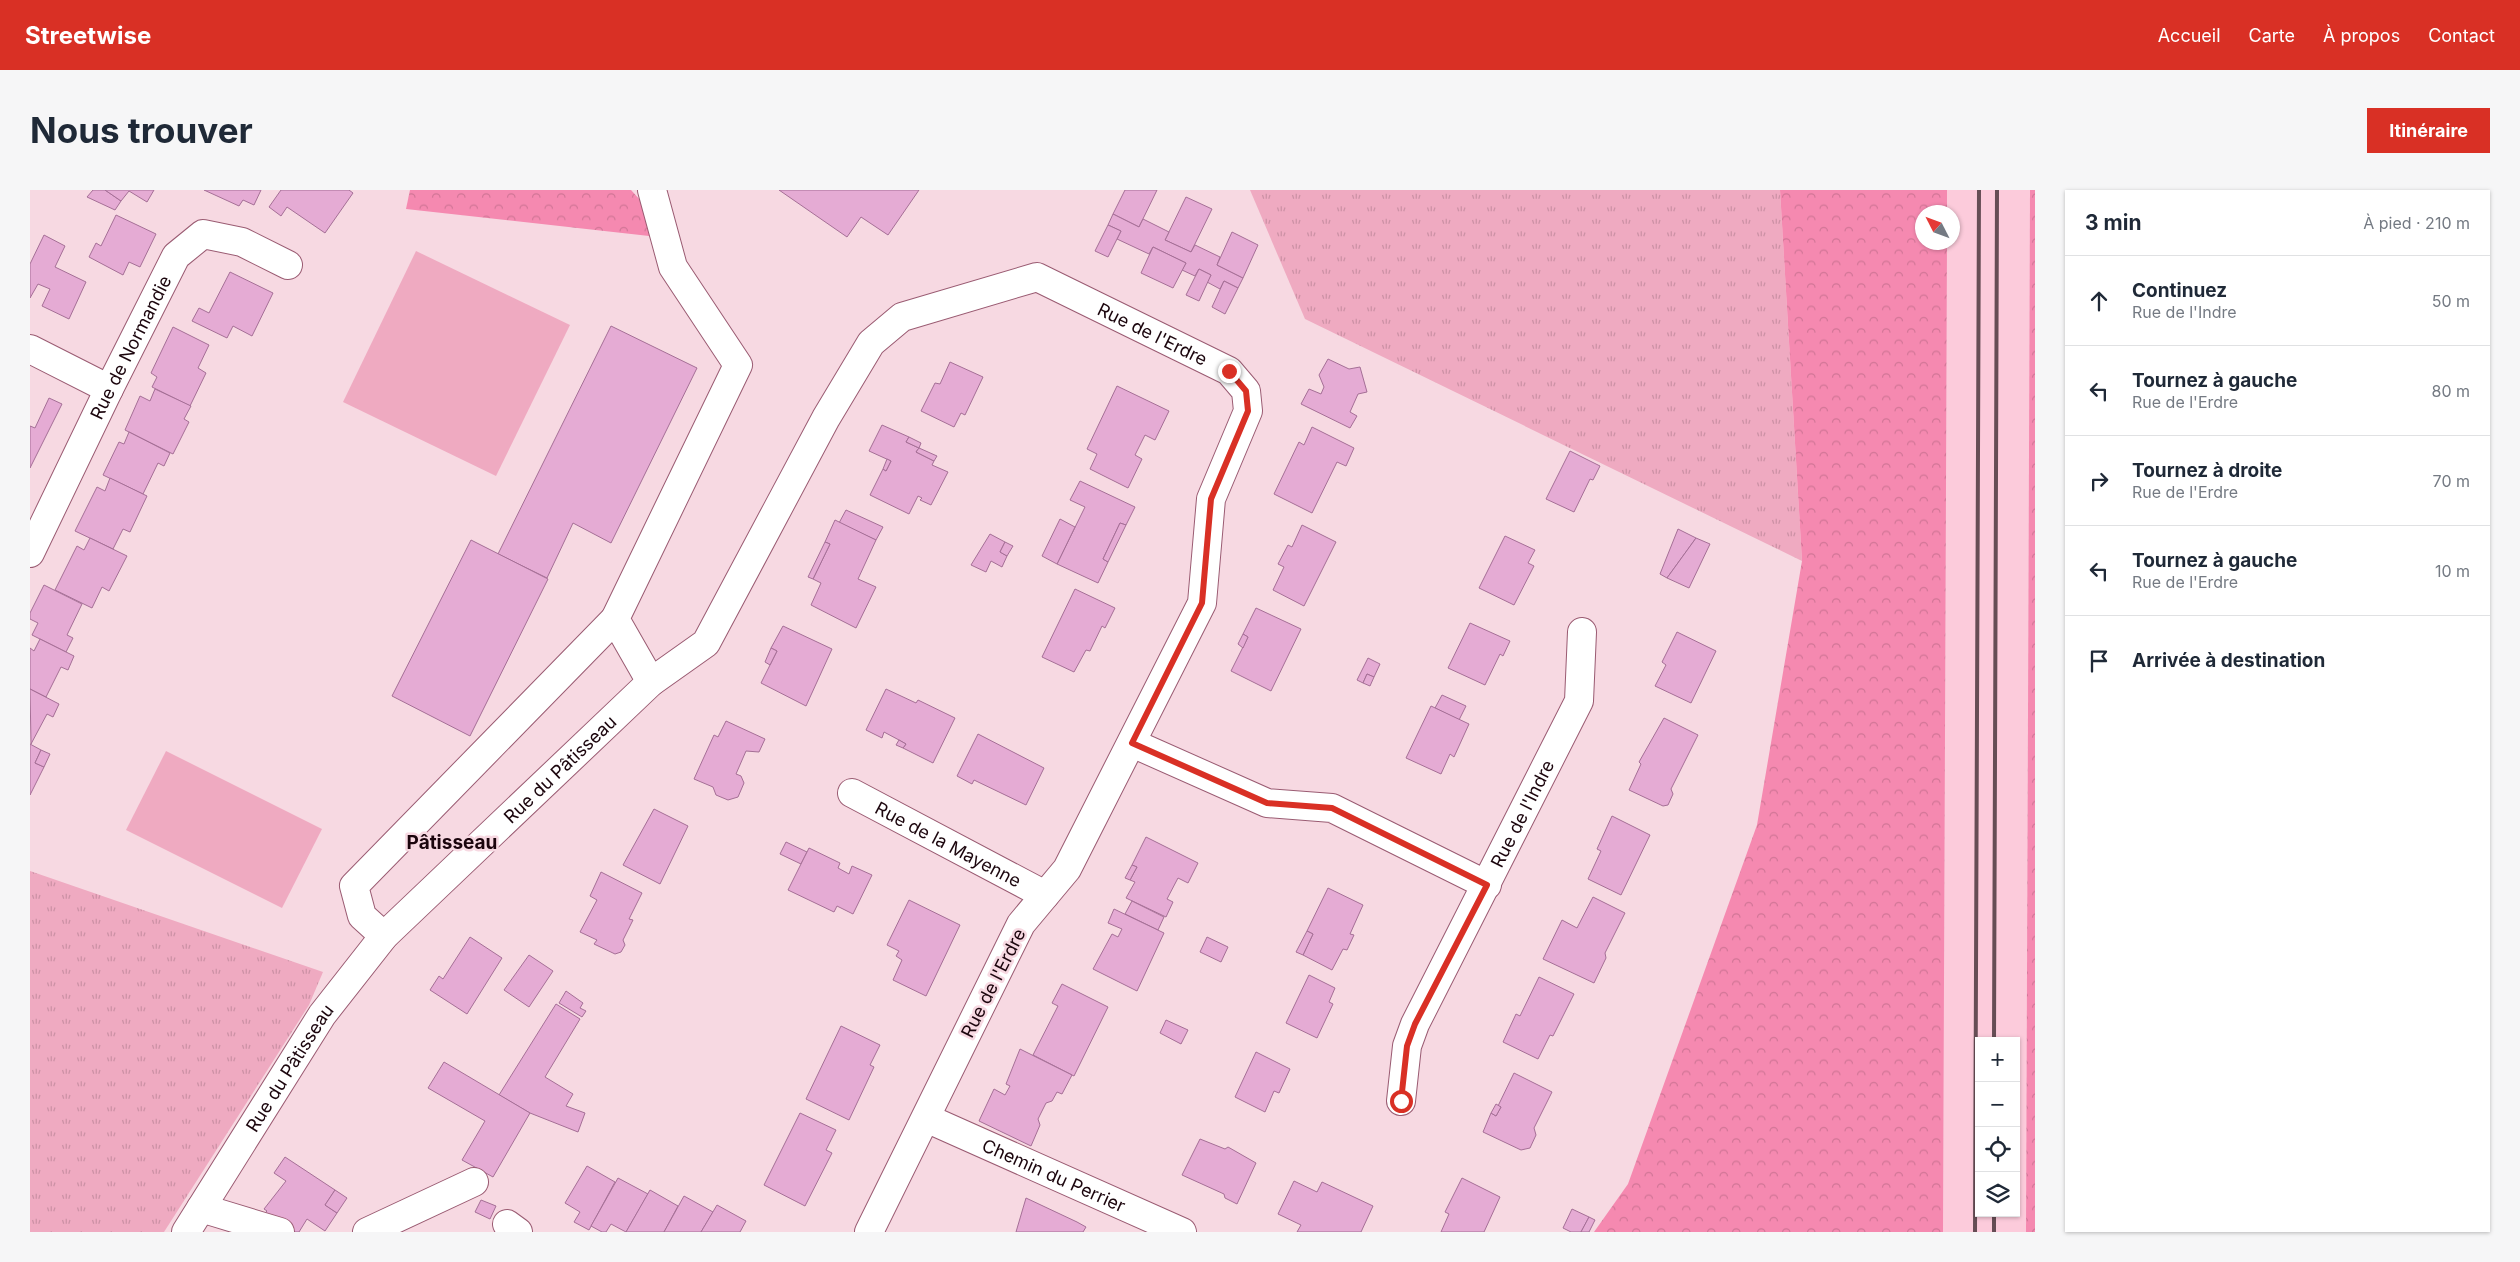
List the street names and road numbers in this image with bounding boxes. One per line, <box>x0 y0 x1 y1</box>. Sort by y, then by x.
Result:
street label: Rue de Normandie <box>86 272 175 423</box>
street label: Rue de l'Erdre <box>1094 298 1211 369</box>
street label: Rue du Pâtisseau <box>499 711 620 827</box>
street label: Rue de l'Indre <box>1486 756 1558 871</box>
street label: Rue de la Mayenne <box>872 797 1025 891</box>
street label: Rue de l'Erdre <box>957 925 1029 1041</box>
street label: Rue du Pâtisseau <box>241 1000 337 1135</box>
street label: Chemin du Perrier <box>979 1134 1129 1216</box>

